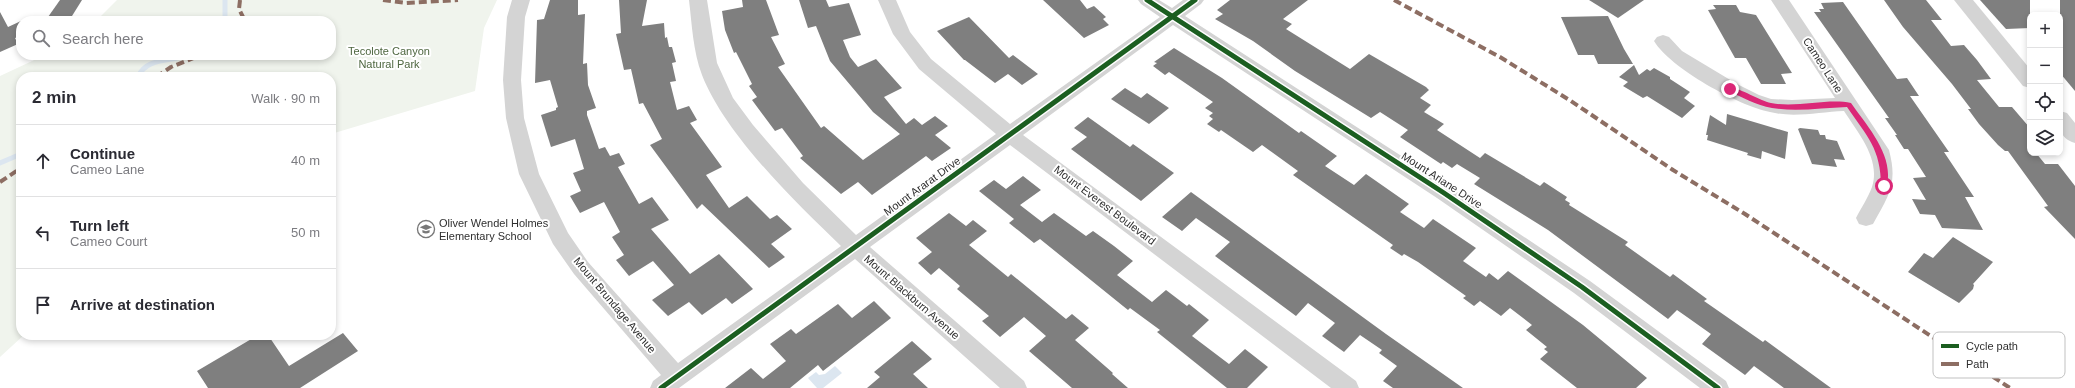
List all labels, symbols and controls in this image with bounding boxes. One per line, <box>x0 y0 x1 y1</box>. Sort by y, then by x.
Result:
map controls <box>2027 12 2063 156</box>
button: + <box>2027 12 2063 48</box>
search box <box>16 16 336 60</box>
icon: search <box>30 27 52 49</box>
text: Search here <box>62 30 144 47</box>
street label: Cameo Lane <box>1801 35 1845 95</box>
park label: Tecolote Canyon Natural Park <box>348 45 430 70</box>
button: − <box>2027 48 2063 84</box>
route end <box>1721 80 1739 98</box>
button: locate <box>2027 84 2063 120</box>
text: 2 min <box>32 88 76 107</box>
text: Walk · 90 m <box>251 91 320 106</box>
button: layers <box>2027 120 2063 156</box>
text: Continue <box>70 145 135 162</box>
street label: Mount Ariane Drive <box>1400 149 1484 211</box>
icon: ahead <box>32 150 54 172</box>
text: 40 m <box>291 153 320 168</box>
street label: Mount Ararat Drive <box>881 154 963 218</box>
text: Cameo Lane <box>70 162 144 177</box>
street label: Mount Everest Boulevard <box>1052 163 1158 247</box>
route start <box>1875 177 1893 195</box>
text: Turn left <box>70 217 129 234</box>
place label: Oliver Wendel Holmes Elementary School <box>439 217 549 242</box>
school or university icon: Oliver Wendel Holmes Elementary School <box>416 219 436 239</box>
icon: left <box>32 222 54 244</box>
text: 50 m <box>291 225 320 240</box>
text: Cameo Court <box>70 234 147 249</box>
street label: Mount Blackburn Avenue <box>862 252 962 342</box>
street label: Mount Brundage Avenue <box>572 255 658 355</box>
icon: arrive <box>32 294 54 316</box>
text: Arrive at destination <box>70 296 215 313</box>
legend <box>1933 332 2065 378</box>
text: Cycle path <box>1966 340 2018 352</box>
text: Path <box>1966 358 1989 370</box>

